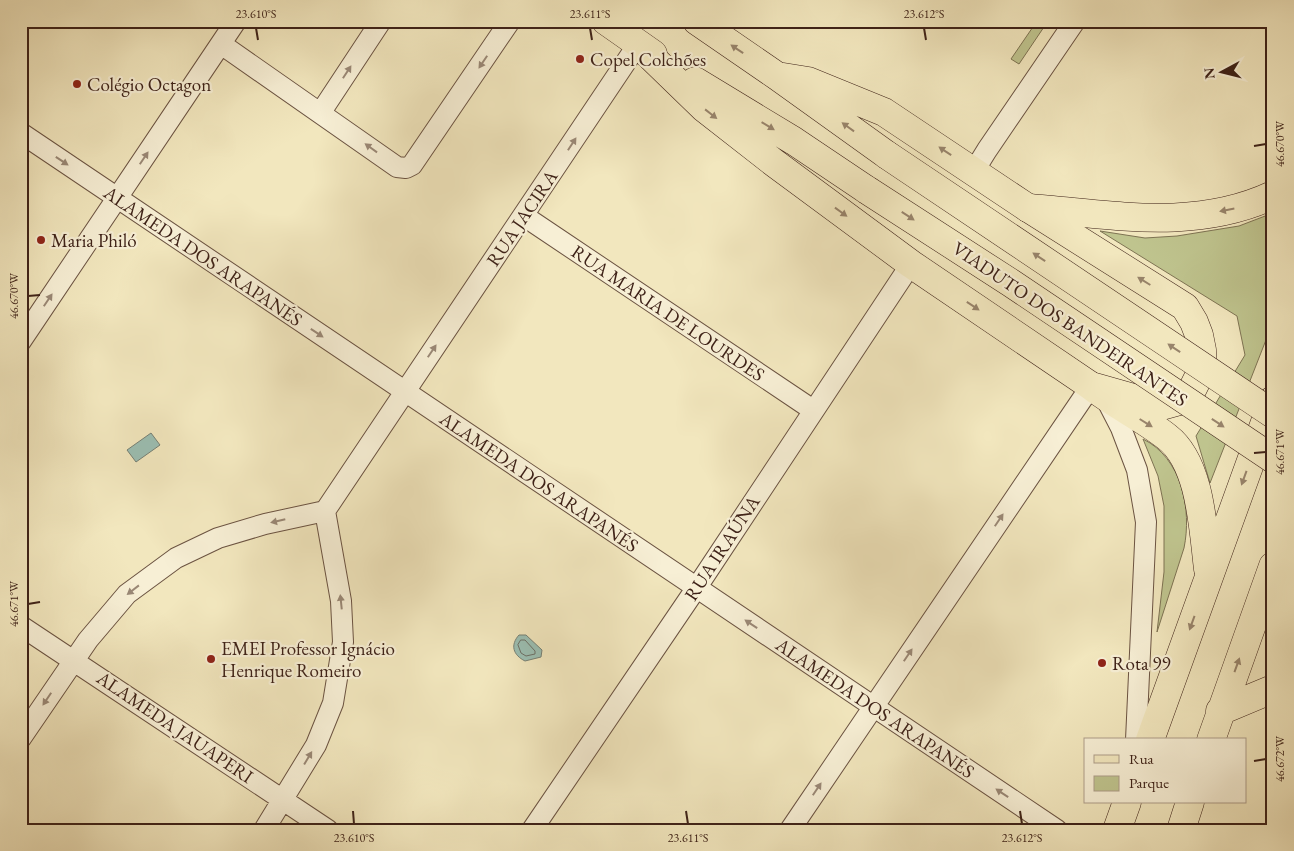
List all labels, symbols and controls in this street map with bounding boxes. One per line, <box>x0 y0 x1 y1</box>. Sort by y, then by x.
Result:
text: 23.610°S <box>236 6 277 22</box>
text: 23.611°S <box>570 6 611 22</box>
text: 23.612°S <box>904 6 945 22</box>
one-way arrow <box>730 44 744 53</box>
place label: Copel Colchões <box>590 47 706 72</box>
north arrow <box>1196 48 1246 98</box>
marker: Copel Colchões <box>574 53 586 65</box>
one-way arrow <box>478 55 488 68</box>
one-way arrow <box>343 65 352 78</box>
text: N <box>1199 66 1219 80</box>
place label: Colégio Octagon <box>87 72 211 97</box>
marker: Colégio Octagon <box>71 78 83 90</box>
one-way arrow <box>704 108 717 119</box>
text: 46.670°W <box>1272 120 1288 167</box>
one-way arrow <box>762 121 775 130</box>
one-way arrow <box>841 122 854 132</box>
one-way arrow <box>567 137 577 151</box>
one-way arrow <box>364 143 378 153</box>
one-way arrow <box>938 147 951 156</box>
one-way arrow <box>139 151 149 165</box>
one-way arrow <box>55 156 68 166</box>
street label: RUA JACIRA <box>481 164 564 271</box>
street label: ALAMEDA DOS ARAPANÉS <box>98 180 307 332</box>
one-way arrow <box>834 207 847 217</box>
one-way arrow <box>1218 207 1234 215</box>
one-way arrow <box>902 212 915 221</box>
place label: Maria Philó <box>51 228 137 253</box>
marker: Maria Philó <box>35 234 47 246</box>
street label: VIADUTO DOS BANDEIRANTES <box>948 236 1193 412</box>
street label: RUA MARIA DE LOURDES <box>567 239 769 387</box>
one-way arrow <box>1032 252 1046 262</box>
text: 46.670°W <box>6 272 22 319</box>
one-way arrow <box>1137 276 1150 285</box>
one-way arrow <box>44 294 53 307</box>
one-way arrow <box>966 301 980 311</box>
one-way arrow <box>310 328 324 338</box>
one-way arrow <box>1167 343 1181 352</box>
one-way arrow <box>427 345 437 358</box>
street label: ALAMEDA DOS ARAPANÉS <box>434 406 643 558</box>
one-way arrow <box>1139 418 1152 427</box>
one-way arrow <box>1212 418 1225 427</box>
text: 46.671°W <box>1272 428 1288 475</box>
one-way arrow <box>1240 471 1248 486</box>
street label: RUA IRAÚNA <box>679 490 766 605</box>
one-way arrow <box>994 514 1004 527</box>
one-way arrow <box>270 517 285 525</box>
text: 46.671°W <box>6 580 22 627</box>
one-way arrow <box>127 584 140 595</box>
one-way arrow <box>336 593 344 609</box>
one-way arrow <box>1188 616 1196 631</box>
one-way arrow <box>744 619 758 629</box>
street label: ALAMEDA DOS ARAPANÉS <box>770 632 979 784</box>
place label: EMEI Professor Ignácio Henrique Romeiro <box>221 636 395 683</box>
one-way arrow <box>903 648 913 662</box>
place label: Rota 99 <box>1112 651 1171 676</box>
marker: EMEI Professor Ignácio Henrique Romeiro <box>205 653 217 665</box>
marker: Rota 99 <box>1096 657 1108 669</box>
one-way arrow <box>1233 657 1241 672</box>
street label: ALAMEDA JAUAPERI <box>91 665 259 789</box>
one-way arrow <box>42 693 52 706</box>
text: 46.672°W <box>1272 735 1288 782</box>
legend <box>1084 738 1246 804</box>
text: Rua <box>1129 749 1154 768</box>
one-way arrow <box>304 751 313 764</box>
text: Parque <box>1129 773 1169 792</box>
one-way arrow <box>812 783 822 796</box>
one-way arrow <box>995 788 1008 798</box>
text: 23.610°S <box>334 830 375 846</box>
text: 23.611°S <box>668 830 709 846</box>
text: 23.612°S <box>1002 830 1043 846</box>

